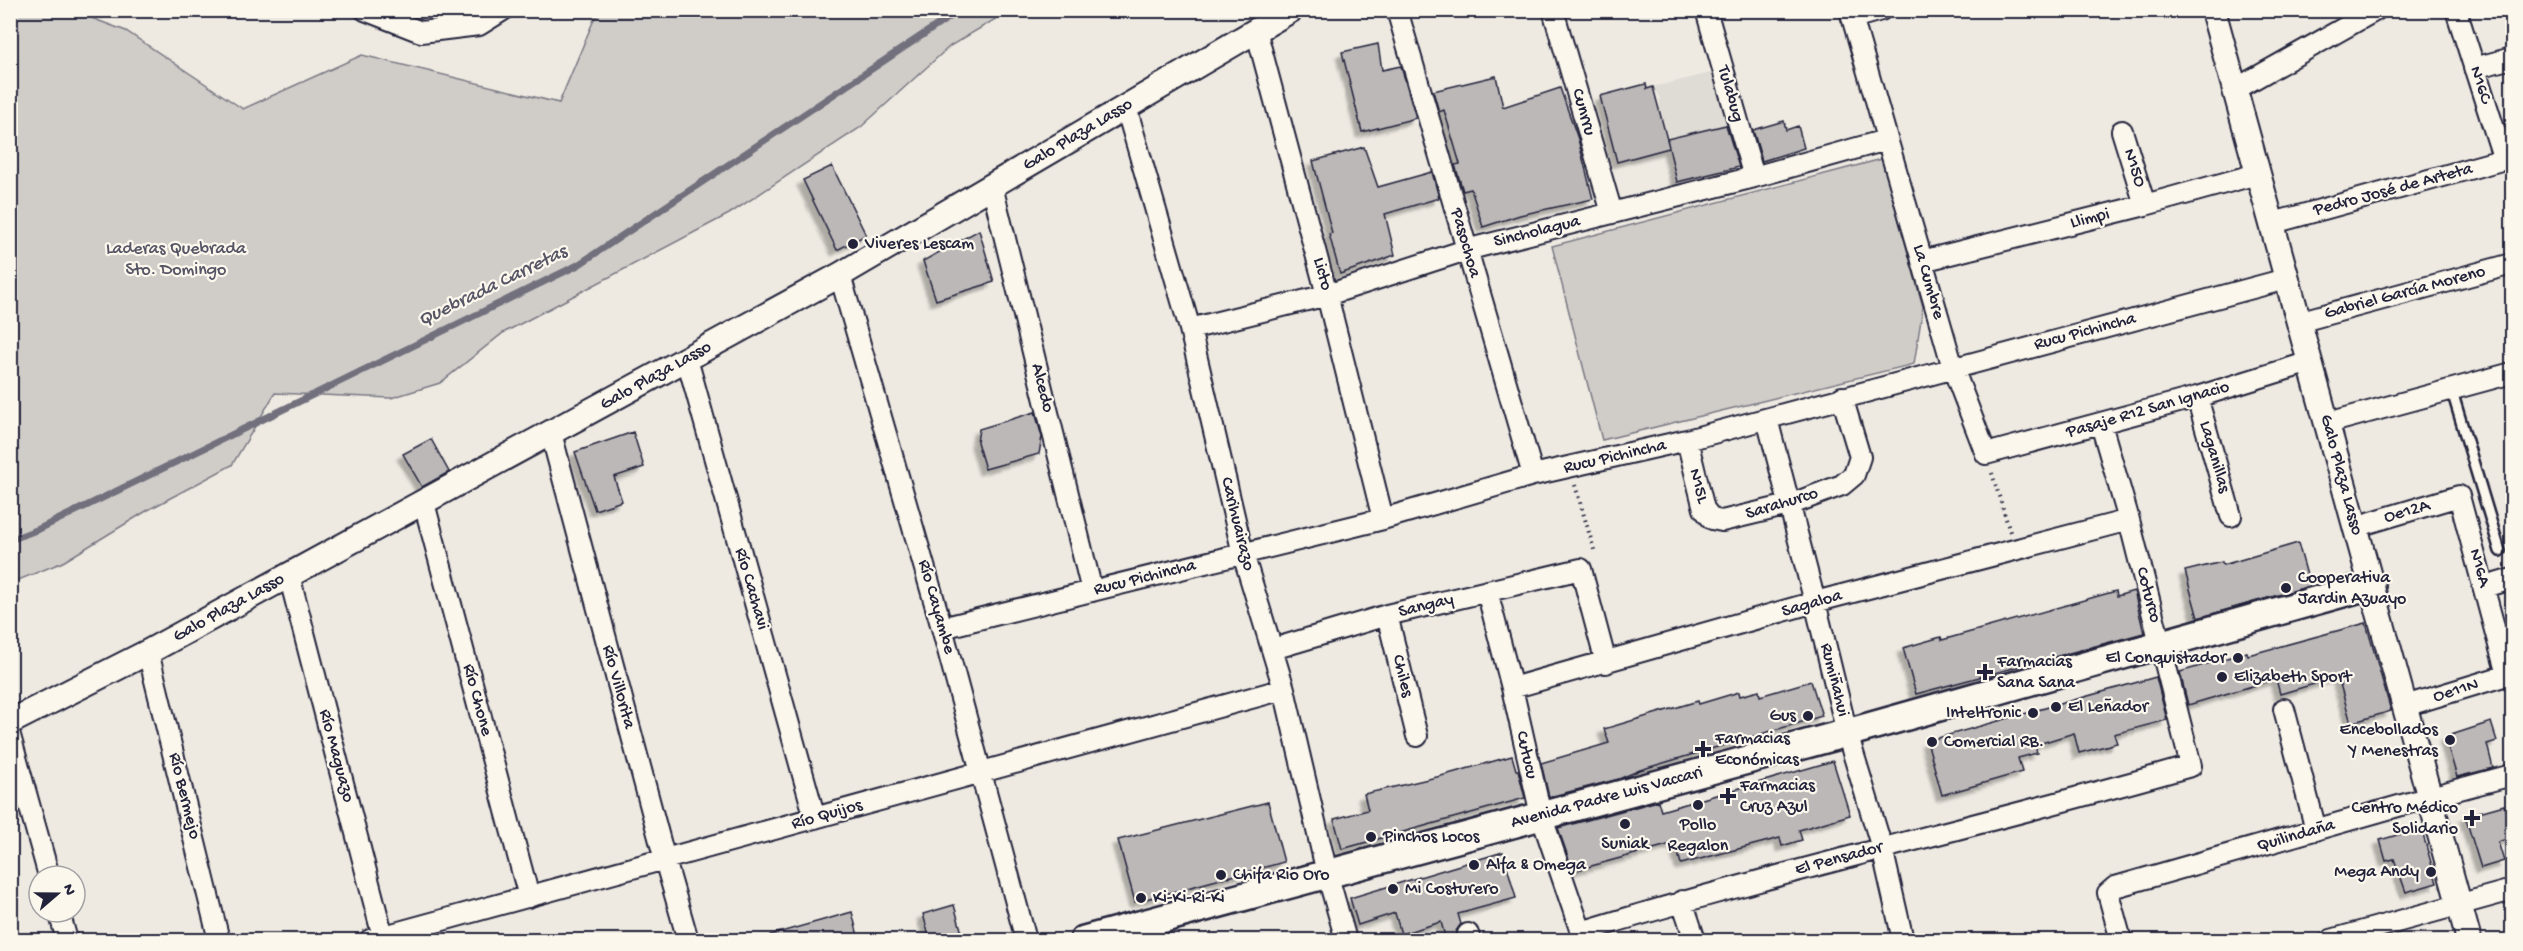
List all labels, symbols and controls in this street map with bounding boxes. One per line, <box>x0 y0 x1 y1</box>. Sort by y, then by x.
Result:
street label: Tulabug <box>1712 63 1748 125</box>
street label: N16C <box>2464 64 2496 107</box>
street label: Cunrru <box>1566 86 1600 138</box>
street label: Galo Plaza Lasso <box>1019 94 1137 176</box>
street label: N15O <box>2118 146 2150 190</box>
street label: Pedro José de Arteta <box>2310 158 2476 222</box>
street label: Llimpi <box>2068 204 2112 234</box>
street label: Pasochoa <box>1445 205 1485 281</box>
street label: Sincholagua <box>1491 211 1583 253</box>
place label: Viveres Lescam <box>864 234 974 255</box>
marker: Viveres Lescam <box>846 237 860 251</box>
park label: Laderas Quebrada Sto. Domingo <box>106 239 247 281</box>
water label: Quebrada Carretas <box>415 240 573 333</box>
street label: La Cumbre <box>1907 242 1949 323</box>
street label: Licto <box>1308 255 1336 293</box>
street label: Gabriel García Moreno <box>2322 261 2488 325</box>
street label: Rucu Pichincha <box>2032 308 2139 356</box>
street label: Galo Plaza Lasso <box>597 337 715 415</box>
street label: Alcedo <box>1026 361 1058 415</box>
street label: Pasaje R12 San Ignacio <box>2063 377 2232 444</box>
street label: Galo Plaza Lasso <box>2315 412 2367 538</box>
street label: Laganillas <box>2194 419 2235 497</box>
street label: Rucu Pichincha <box>1562 435 1669 479</box>
street label: N15L <box>1683 466 1713 507</box>
street label: Carihuairazo <box>1215 475 1259 573</box>
street label: Sarahurco <box>1743 483 1821 525</box>
street label: Oe12A <box>2382 495 2434 529</box>
street label: Río Cachavi <box>729 546 773 633</box>
street label: N16A <box>2464 546 2495 591</box>
street label: Rucu Pichincha <box>1092 555 1199 601</box>
street label: Río Cayambe <box>913 557 960 657</box>
street label: Coturco <box>2131 565 2165 625</box>
place label: Cooperativa Jardin Azuayo <box>2298 568 2406 610</box>
street label: Galo Plaza Lasso <box>170 569 288 647</box>
marker: Cooperativa Jardin Azuayo <box>2279 581 2293 595</box>
street label: Sagaloa <box>1779 585 1846 623</box>
street label: Sangay <box>1396 589 1456 623</box>
street label: Rumiñahui <box>1815 641 1853 719</box>
street label: Río Villorita <box>597 643 639 732</box>
place label: El Conquistador <box>2106 648 2228 669</box>
marker: El Conquistador <box>2231 651 2245 665</box>
street label: Chiles <box>1387 652 1418 701</box>
place label: Farmacias Sana Sana <box>1996 652 2076 694</box>
street label: Río Chone <box>457 662 497 739</box>
marker: Farmacias Sana Sana <box>1978 665 1992 679</box>
place label: Elizabeth Sport <box>2234 667 2353 688</box>
marker: Elizabeth Sport <box>2215 670 2229 684</box>
street label: Oe11N <box>2431 674 2481 708</box>
place label: El Leñador <box>2068 697 2150 718</box>
marker: El Leñador <box>2049 700 2063 714</box>
place label: Inteltronic <box>1946 703 2022 724</box>
place label: Gus <box>1770 706 1797 727</box>
marker: Inteltronic <box>2026 706 2040 720</box>
street label: Río Maguazo <box>314 707 358 805</box>
marker: Gus <box>1801 709 1815 723</box>
place label: Encebollados Y Menestras <box>2340 720 2439 762</box>
street label: Cutucu <box>1510 729 1542 782</box>
place label: Farmacias Económicas <box>1714 729 1800 771</box>
place label: Comercial RB. <box>1944 732 2044 753</box>
marker: Encebollados Y Menestras <box>2443 733 2457 747</box>
marker: Comercial RB. <box>1925 735 1939 749</box>
marker: Farmacias Económicas <box>1696 742 1710 756</box>
street label: Río Bermejo <box>163 751 205 841</box>
street label: Avenida Padre Luis Vaccari <box>1509 762 1705 834</box>
place label: Farmacias Cruz Azul <box>1739 776 1816 818</box>
marker: Farmacias Cruz Azul <box>1721 789 1735 803</box>
street label: Río Quijos <box>789 795 866 835</box>
marker: Pollo Regalon <box>1691 798 1705 812</box>
place label: Centro Médico Solidario <box>2351 798 2458 840</box>
marker: Centro Médico Solidario <box>2463 809 2481 827</box>
place label: Pollo Regalon <box>1668 815 1729 857</box>
street label: Quilindaña <box>2255 815 2338 857</box>
marker: Suniak <box>1618 817 1632 831</box>
place label: Pinchos Locos <box>1382 827 1481 848</box>
marker: Pinchos Locos <box>1364 830 1378 844</box>
place label: Suniak <box>1601 834 1651 855</box>
street label: El Pensador <box>1793 837 1887 881</box>
place label: Alfa & Omega <box>1486 855 1587 876</box>
marker: Alfa & Omega <box>1467 858 1481 872</box>
place label: Mega Andy <box>2334 862 2419 883</box>
north arrow <box>27 864 87 924</box>
place label: Chifa Rio Oro <box>1233 865 1330 886</box>
marker: Mega Andy <box>2424 865 2438 879</box>
marker: Chifa Rio Oro <box>1214 868 1228 882</box>
place label: Mi Costurero <box>1405 879 1499 900</box>
text: N <box>57 882 79 899</box>
marker: Mi Costurero <box>1386 882 1400 896</box>
place label: Ki-Ki-Ri-Ki <box>1153 888 1225 909</box>
marker: Ki-Ki-Ri-Ki <box>1134 891 1148 905</box>

